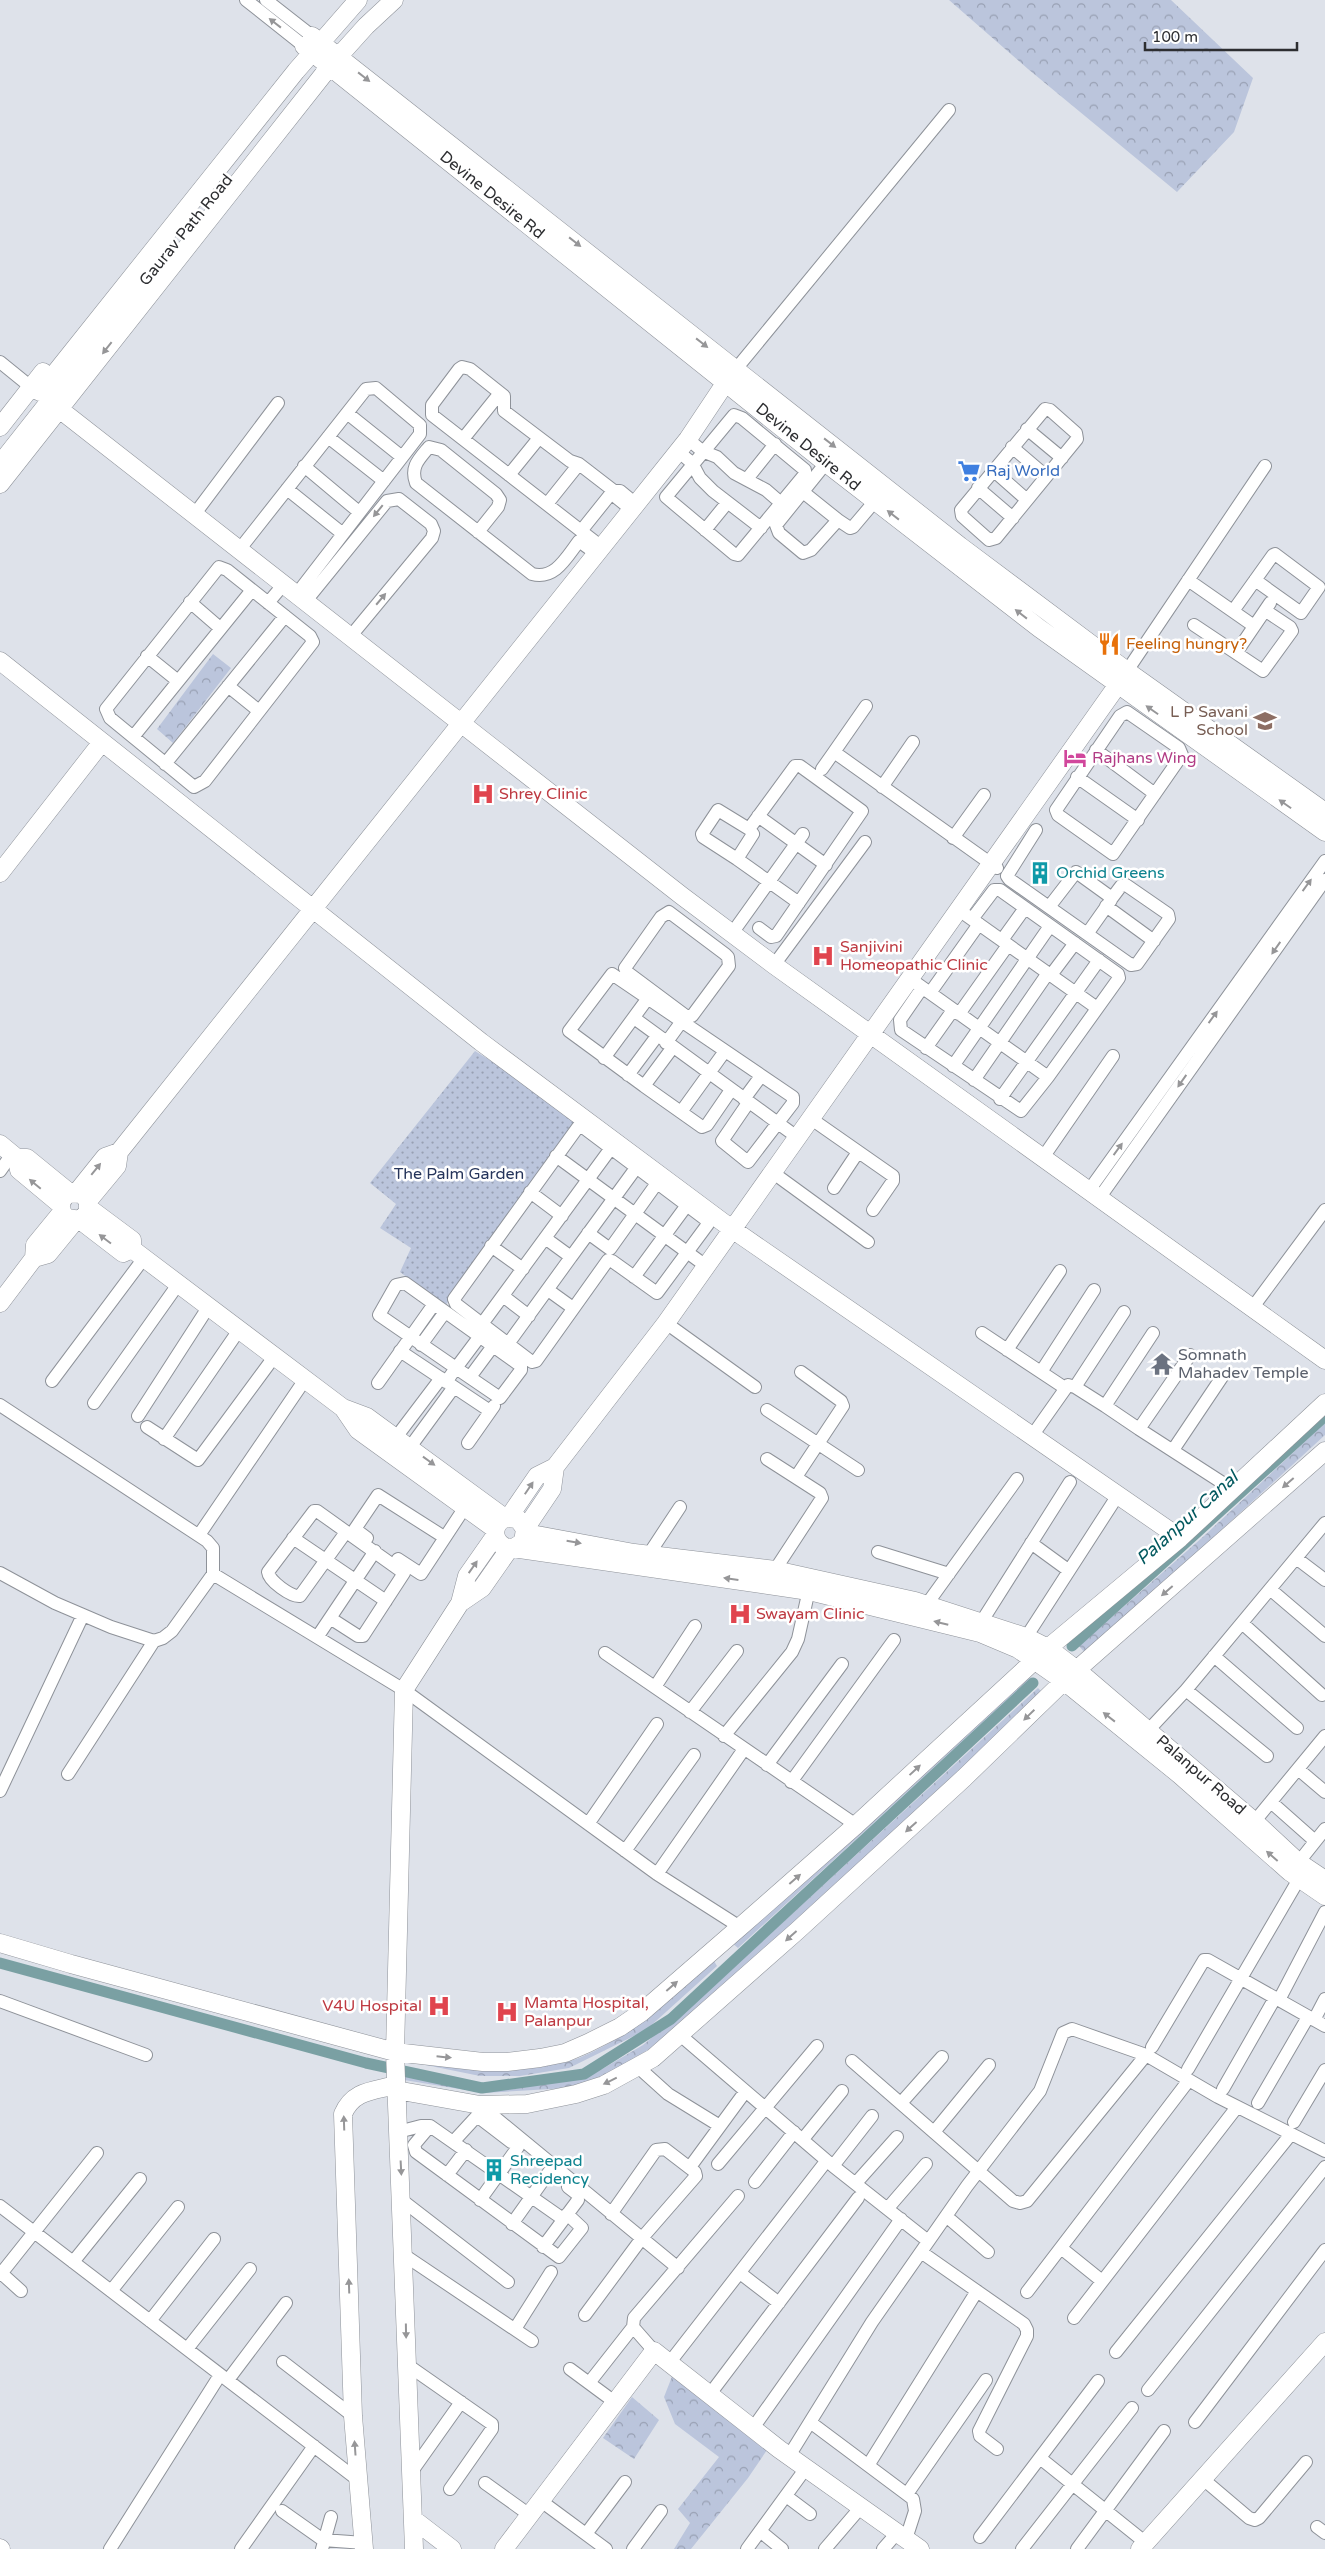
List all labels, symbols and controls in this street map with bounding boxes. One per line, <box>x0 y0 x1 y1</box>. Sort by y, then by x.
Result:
one-way arrow <box>269 17 282 28</box>
scale bar <box>1145 20 1298 52</box>
text: 100 m <box>1152 28 1198 46</box>
one-way arrow <box>357 72 370 83</box>
street label: Devine Desire Rd <box>436 147 548 243</box>
street label: Gaurav Path Road <box>135 170 237 290</box>
one-way arrow <box>568 237 581 248</box>
one-way arrow <box>696 337 709 348</box>
one-way arrow <box>102 341 113 354</box>
street label: Devine Desire Rd <box>752 399 864 495</box>
one-way arrow <box>823 438 836 449</box>
supermarket icon: Raj World <box>956 458 982 484</box>
place label: Raj World <box>986 461 1060 481</box>
one-way arrow <box>373 505 383 518</box>
one-way arrow <box>887 509 900 520</box>
one-way arrow <box>375 593 386 606</box>
one-way arrow <box>1014 609 1028 619</box>
restaurant icon: Feeling hungry? <box>1096 631 1122 657</box>
place label: Feeling hungry? <box>1126 634 1247 654</box>
place label: L P Savani School <box>1170 702 1248 740</box>
one-way arrow <box>1146 705 1159 715</box>
school or university icon: L P Savani School <box>1252 708 1278 734</box>
hotel icon: Rajhans Wing <box>1062 745 1088 771</box>
place label: Rajhans Wing <box>1092 748 1197 768</box>
hospital icon: Shrey Clinic <box>470 781 496 807</box>
place label: Shrey Clinic <box>499 784 587 804</box>
one-way arrow <box>1278 799 1292 809</box>
building icon: Orchid Greens <box>1027 860 1053 886</box>
place label: Orchid Greens <box>1056 863 1165 883</box>
one-way arrow <box>1302 879 1313 892</box>
place label: Sanjivini Homeopathic Clinic <box>840 937 988 975</box>
one-way arrow <box>1272 942 1282 955</box>
hospital icon: Sanjivini Homeopathic Clinic <box>810 943 836 969</box>
one-way arrow <box>1208 1010 1218 1024</box>
one-way arrow <box>1177 1074 1187 1088</box>
one-way arrow <box>1113 1143 1123 1156</box>
one-way arrow <box>91 1163 102 1176</box>
park label: The Palm Garden <box>394 1164 524 1184</box>
one-way arrow <box>29 1178 42 1189</box>
one-way arrow <box>98 1234 112 1244</box>
place label: Somnath Mahadev Temple <box>1178 1345 1309 1383</box>
temple icon: Somnath Mahadev Temple <box>1149 1351 1175 1377</box>
one-way arrow <box>422 1456 435 1467</box>
water label: Palanpur Canal <box>1132 1465 1244 1569</box>
one-way arrow <box>1283 1477 1295 1489</box>
one-way arrow <box>524 1481 534 1495</box>
one-way arrow <box>566 1538 582 1546</box>
one-way arrow <box>468 1560 478 1574</box>
one-way arrow <box>723 1575 739 1583</box>
one-way arrow <box>1161 1585 1173 1597</box>
hospital icon: Swayam Clinic <box>727 1601 753 1627</box>
place label: Swayam Clinic <box>756 1604 864 1624</box>
one-way arrow <box>934 1619 949 1627</box>
one-way arrow <box>1023 1709 1035 1721</box>
one-way arrow <box>1102 1712 1116 1722</box>
street label: Palanpur Road <box>1152 1731 1250 1819</box>
one-way arrow <box>909 1764 921 1776</box>
one-way arrow <box>905 1821 917 1833</box>
one-way arrow <box>1266 1851 1279 1862</box>
one-way arrow <box>788 1873 800 1885</box>
one-way arrow <box>785 1930 797 1942</box>
one-way arrow <box>666 1980 679 1991</box>
hospital icon: V4U Hospital <box>426 1993 452 2019</box>
place label: Mamta Hospital, Palanpur <box>524 1993 649 2031</box>
place label: V4U Hospital <box>322 1996 422 2016</box>
hospital icon: Mamta Hospital, Palanpur <box>494 1999 520 2025</box>
one-way arrow <box>436 2053 452 2061</box>
one-way arrow <box>603 2077 618 2085</box>
one-way arrow <box>339 2115 347 2131</box>
place label: Shreepad Recidency <box>510 2151 589 2189</box>
building icon: Shreepad Recidency <box>481 2157 507 2183</box>
one-way arrow <box>397 2160 405 2176</box>
one-way arrow <box>345 2278 353 2294</box>
one-way arrow <box>402 2323 410 2339</box>
one-way arrow <box>351 2440 359 2456</box>

